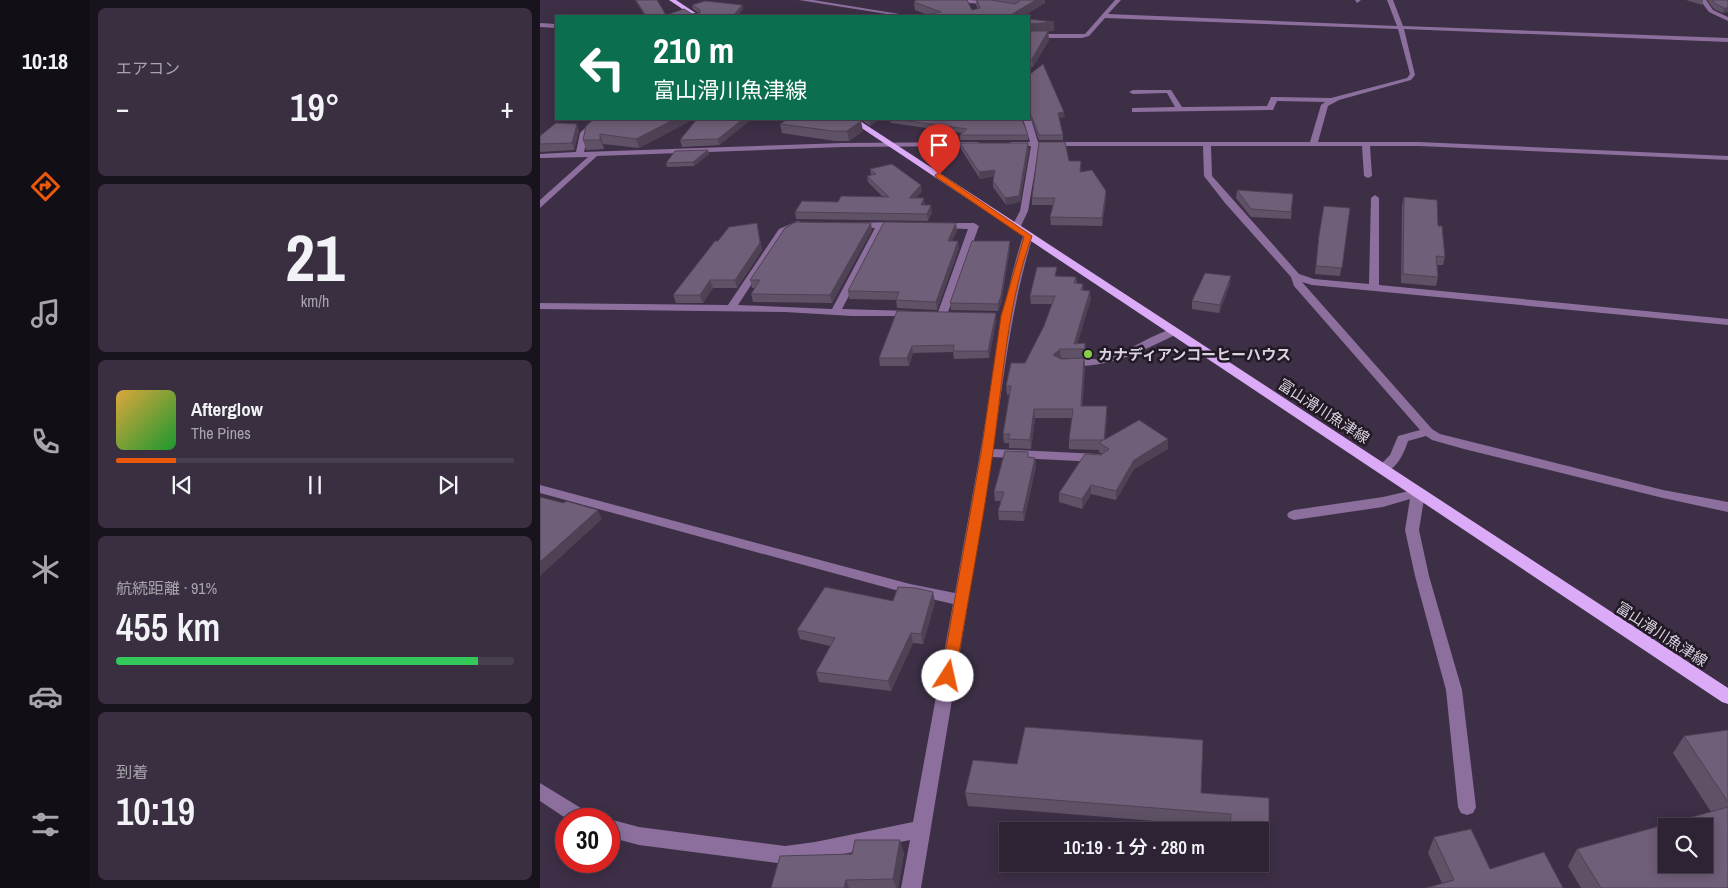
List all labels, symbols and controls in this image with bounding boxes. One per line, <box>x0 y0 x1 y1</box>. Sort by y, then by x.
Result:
text: 210 m <box>653 27 734 74</box>
icon: left <box>570 35 635 100</box>
text: 10:18 <box>22 46 68 76</box>
text: エアコン <box>116 57 180 79</box>
text: 富山滑川魚津線 <box>653 75 807 105</box>
text: 19° <box>290 82 340 133</box>
text: − <box>116 89 129 127</box>
text: + <box>501 89 514 127</box>
pin <box>918 124 960 175</box>
icon: arrive <box>925 131 953 159</box>
icon: directions <box>28 169 63 204</box>
text: 21 <box>285 214 345 301</box>
text: km/h <box>301 290 329 312</box>
icon: music <box>28 296 63 331</box>
place label: カナディアンコーヒーハウス <box>1098 344 1291 365</box>
marker: カナディアンコーヒーハウス <box>1082 348 1094 360</box>
street label: 富山滑川魚津線 <box>1274 374 1374 448</box>
text: Afterglow <box>191 396 263 422</box>
text: The Pines <box>191 422 251 444</box>
icon: phone <box>28 424 63 459</box>
icon: previous <box>168 471 196 499</box>
icon: pause <box>301 471 329 499</box>
icon: next <box>434 471 462 499</box>
icon: climate <box>28 552 63 587</box>
text: 航続距離 · 91% <box>116 577 217 599</box>
street label: 富山滑川魚津線 <box>1612 597 1712 671</box>
text: 455 km <box>116 602 220 653</box>
position arrow <box>921 649 973 701</box>
icon: car <box>28 679 63 714</box>
text: 到着 <box>116 761 148 783</box>
text: 10:19 <box>116 786 195 837</box>
icon: filters <box>28 807 63 842</box>
speed limit sign: 30 <box>555 808 620 873</box>
map controls <box>1658 818 1713 873</box>
button: search <box>1658 818 1713 873</box>
text: 10:19 · 1 分 · 280 m <box>1063 834 1205 860</box>

